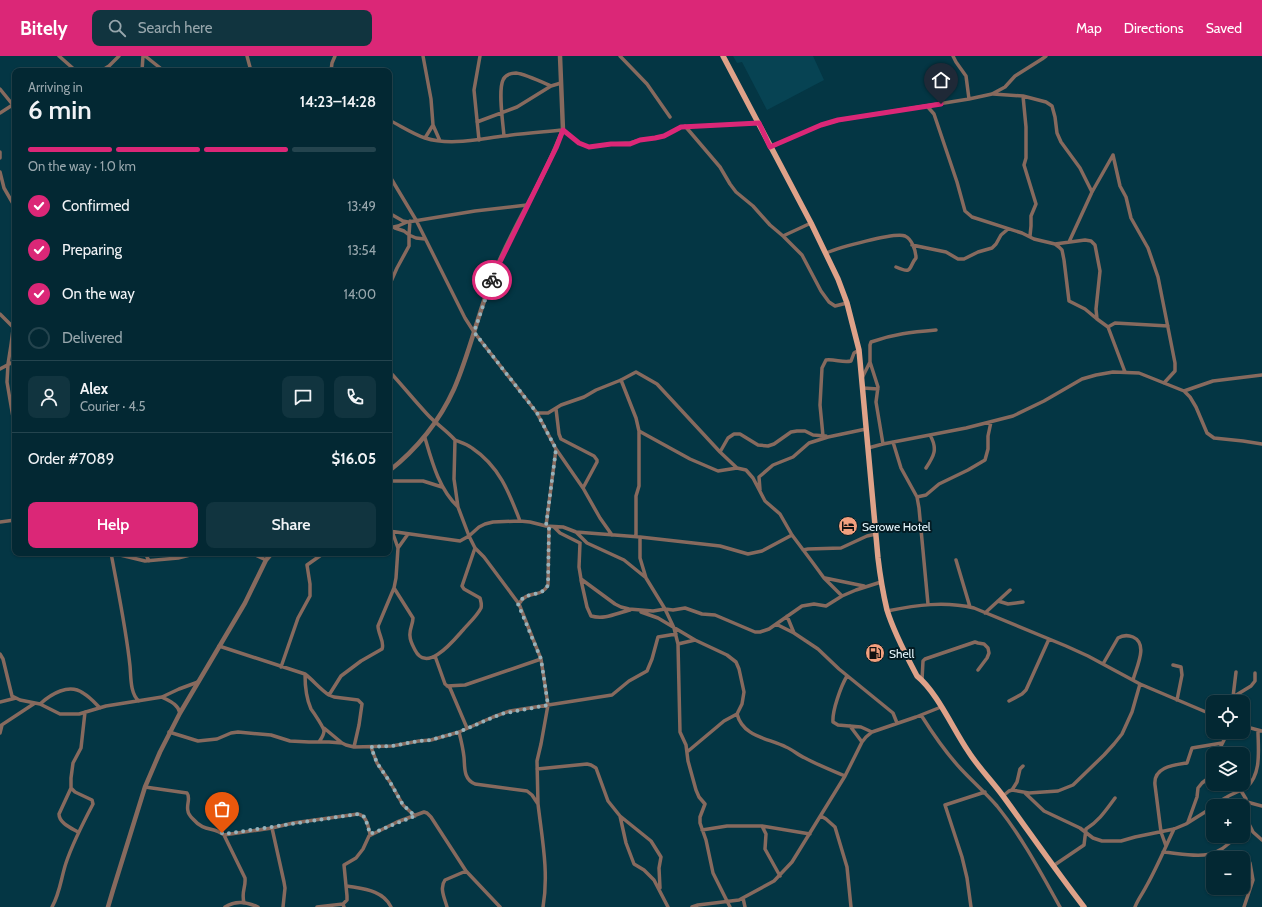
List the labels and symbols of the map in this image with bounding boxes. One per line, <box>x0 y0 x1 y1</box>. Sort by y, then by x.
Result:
pin <box>924 63 958 104</box>
courier <box>472 260 512 300</box>
hotel icon: Serowe Hotel <box>837 515 859 537</box>
place label: Serowe Hotel <box>862 519 931 534</box>
fuel station icon: Shell <box>864 642 886 664</box>
place label: Shell <box>889 646 914 661</box>
pin <box>205 792 239 833</box>

